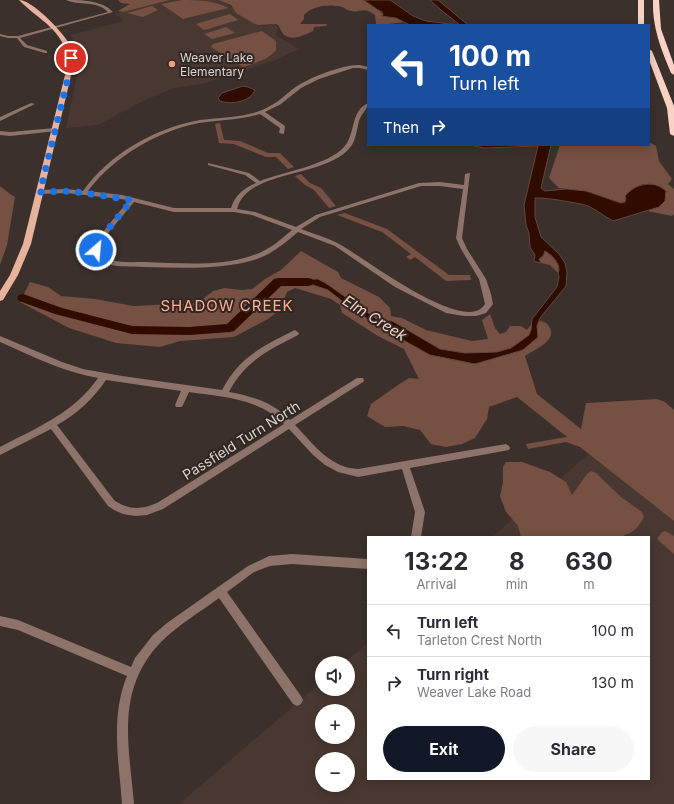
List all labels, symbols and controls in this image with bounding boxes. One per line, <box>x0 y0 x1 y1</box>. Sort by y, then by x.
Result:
text: 100 m <box>449 39 531 73</box>
icon: left <box>383 40 435 92</box>
pin <box>54 41 88 75</box>
icon: arrive <box>60 47 82 69</box>
place label: Weaver Lake Elementary <box>180 50 253 79</box>
marker: Weaver Lake Elementary <box>167 59 177 69</box>
text: Turn left <box>449 73 519 94</box>
icon: right <box>427 116 449 138</box>
text: Then <box>383 118 419 137</box>
position arrow <box>75 229 117 271</box>
water label: Elm Creek <box>339 291 411 346</box>
district label: SHADOW CREEK <box>160 296 294 315</box>
street label: Passfield Turn North <box>179 397 303 483</box>
text: 13:22 <box>404 547 468 576</box>
text: 8 <box>509 547 525 576</box>
text: 630 <box>565 547 613 576</box>
text: Arrival <box>416 576 456 592</box>
text: min <box>506 576 528 592</box>
text: m <box>583 576 595 592</box>
text: Turn left <box>417 613 478 632</box>
icon: left <box>383 620 405 642</box>
text: 100 m <box>592 621 634 640</box>
text: Tarleton Crest North <box>417 632 542 648</box>
map controls <box>315 656 355 792</box>
button: sound <box>315 656 355 696</box>
text: Turn right <box>417 665 489 684</box>
icon: right <box>383 672 405 694</box>
text: 130 m <box>592 673 634 692</box>
text: Weaver Lake Road <box>417 684 531 700</box>
button: + <box>315 704 355 744</box>
button: Exit <box>383 726 505 772</box>
button: Share <box>513 726 634 772</box>
button: − <box>315 752 355 792</box>

